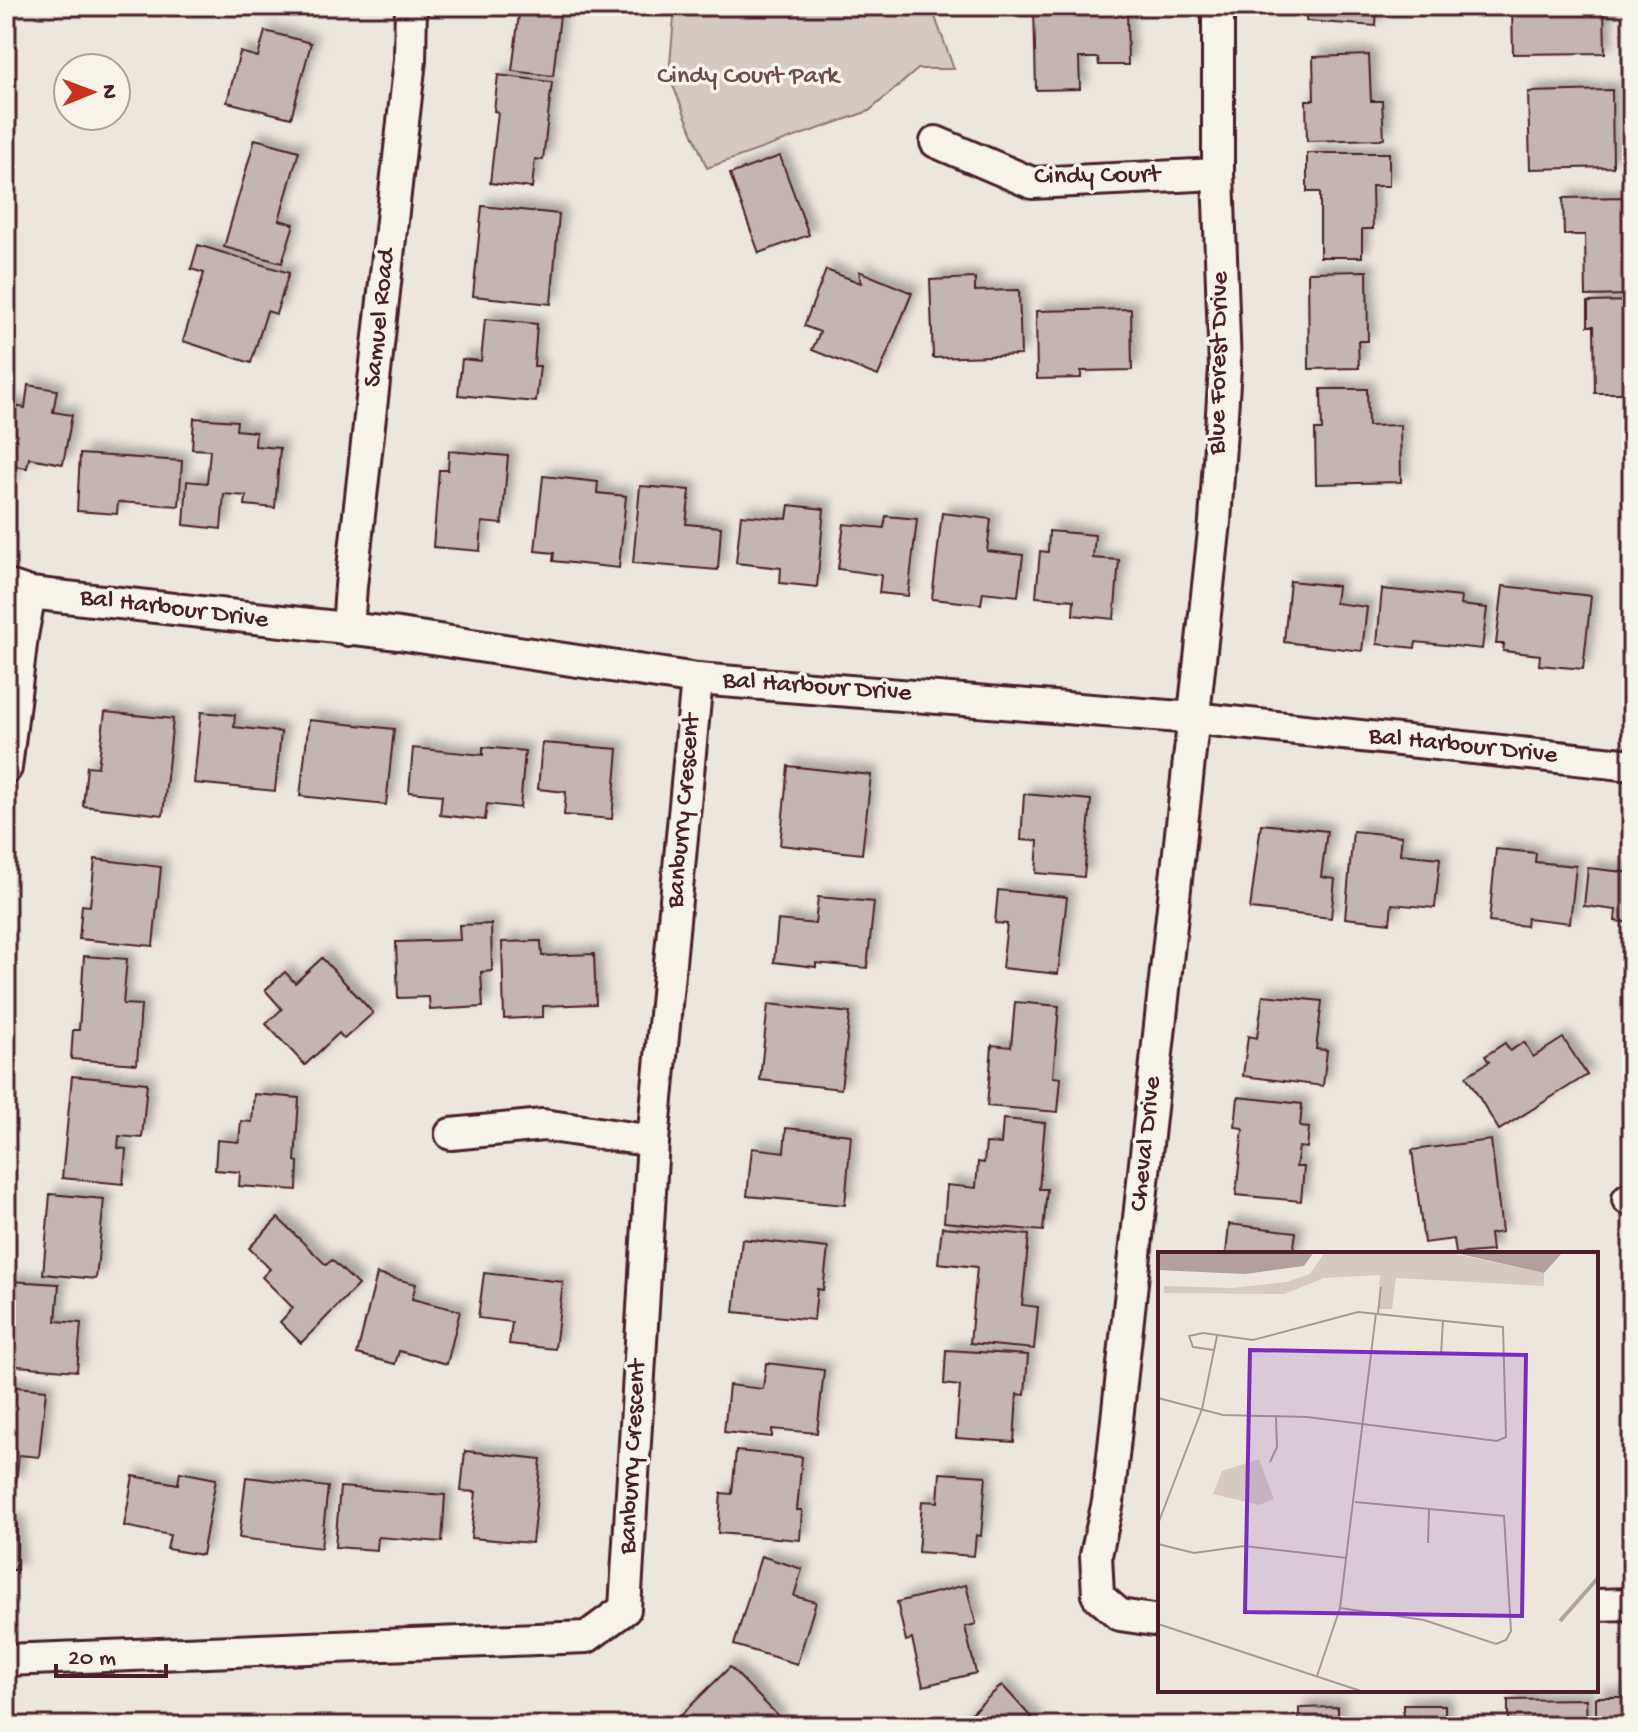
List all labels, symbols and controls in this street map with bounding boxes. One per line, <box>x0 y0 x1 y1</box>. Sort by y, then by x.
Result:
north arrow <box>52 52 132 132</box>
park label: Cindy Court Park <box>657 62 841 93</box>
text: N <box>95 84 121 99</box>
street label: Cindy Court <box>1034 160 1163 194</box>
street label: Samuel Road <box>358 245 404 389</box>
street label: Blue Forest Drive <box>1203 271 1237 456</box>
street label: Bal Harbour Drive <box>77 583 271 637</box>
street label: Bal Harbour Drive <box>720 666 913 710</box>
street label: Banburry Crescent <box>661 710 709 910</box>
street label: Bal Harbour Drive <box>1366 722 1559 772</box>
street label: Cheval Drive <box>1124 1074 1170 1213</box>
inset map <box>1158 1252 1598 1692</box>
street label: Banburry Crescent <box>613 1357 655 1556</box>
scale bar <box>56 1628 166 1678</box>
text: 20 m <box>68 1645 116 1674</box>

